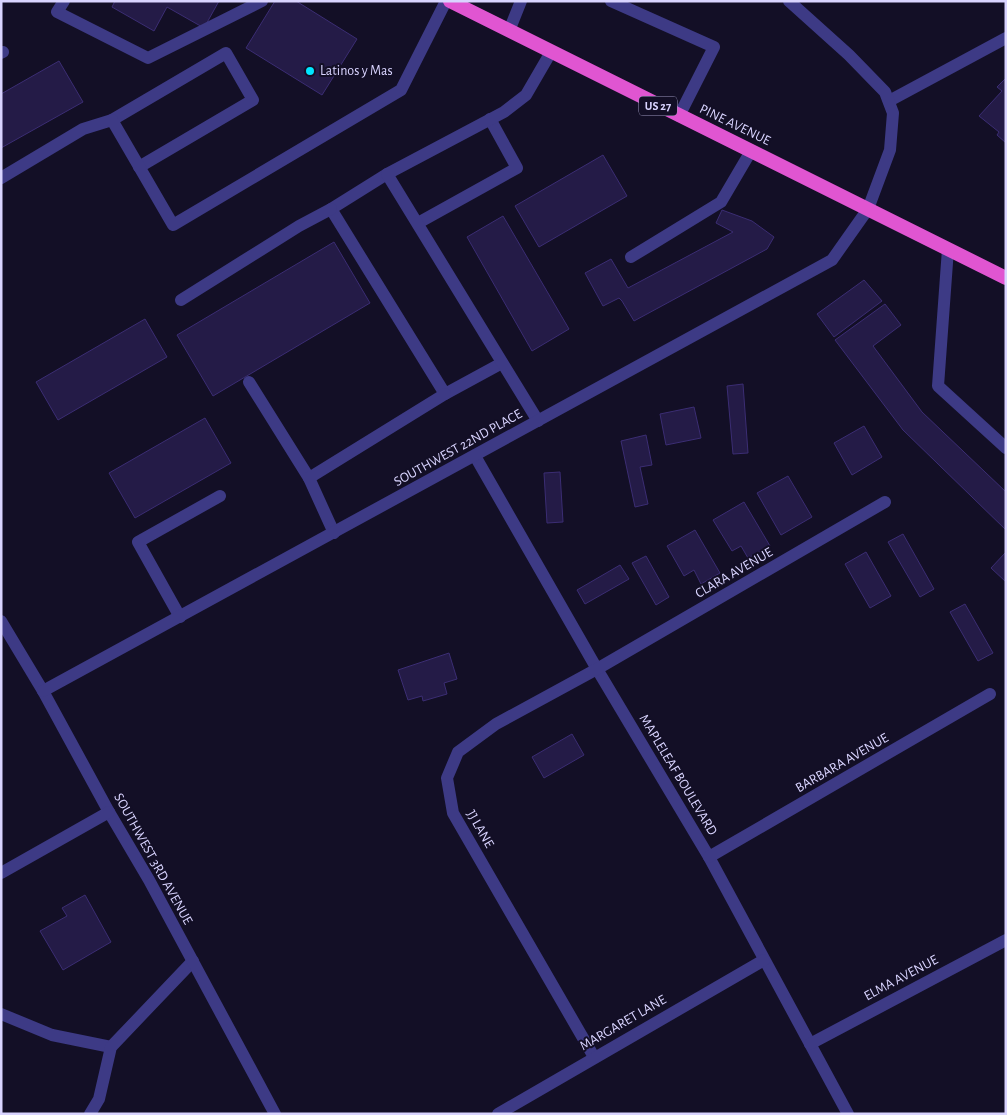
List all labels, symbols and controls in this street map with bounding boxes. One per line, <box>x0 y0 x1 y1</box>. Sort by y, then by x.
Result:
place label: Latinos y Mas <box>320 64 393 78</box>
marker: Latinos y Mas <box>304 65 316 77</box>
road number: US 27 <box>639 96 677 115</box>
street label: PINE AVENUE <box>697 102 773 148</box>
street label: SOUTHWEST 22ND PLACE <box>392 407 525 489</box>
street label: CLARA AVENUE <box>693 545 775 601</box>
street label: MAPLELEAF BOULEVARD <box>636 712 720 838</box>
street label: BARBARA AVENUE <box>793 731 891 795</box>
street label: SOUTHWEST 3RD AVENUE <box>111 791 195 927</box>
street label: JJ LANE <box>464 808 496 851</box>
street label: ELMA AVENUE <box>862 953 940 1003</box>
street label: MARGARET LANE <box>577 993 669 1053</box>

